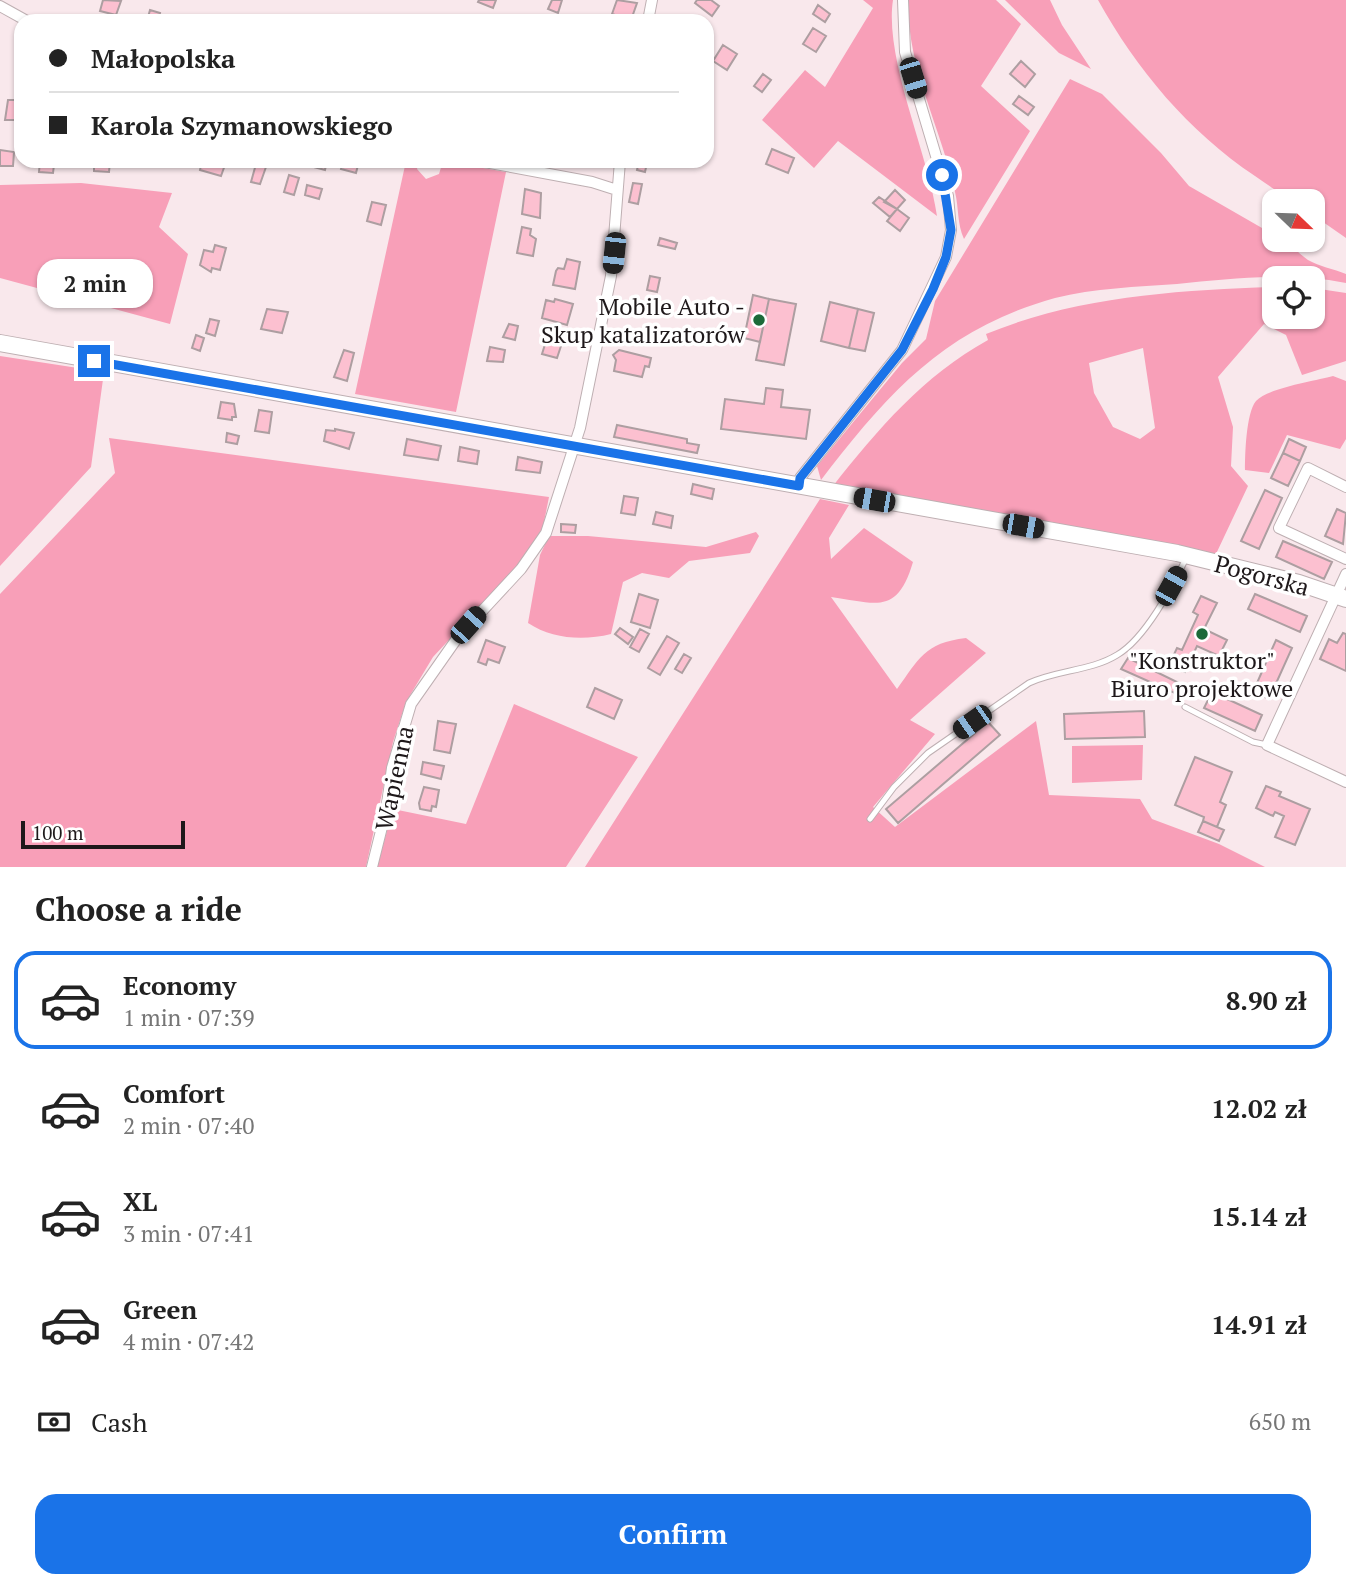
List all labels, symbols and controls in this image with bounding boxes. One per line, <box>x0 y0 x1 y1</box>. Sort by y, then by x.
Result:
text: Małopolska <box>91 41 236 75</box>
car <box>897 55 930 101</box>
text: Karola Szymanowskiego <box>91 108 393 142</box>
route start <box>926 159 958 191</box>
north arrow <box>1262 189 1325 252</box>
map controls <box>1262 189 1325 329</box>
car <box>602 231 627 275</box>
callout: 2 min <box>36 260 152 308</box>
button: locate <box>1262 266 1325 329</box>
text: 2 min <box>64 268 126 299</box>
place label: Mobile Auto - Skup katalizatorów <box>541 290 746 350</box>
marker: Mobile Auto - Skup katalizatorów <box>751 312 767 328</box>
route end <box>78 345 110 377</box>
car <box>852 486 897 514</box>
car <box>1001 512 1046 540</box>
street label: Pogorska <box>1211 547 1313 603</box>
car <box>1152 563 1191 609</box>
car <box>447 602 490 648</box>
marker: "Konstruktor" Biuro projektowe <box>1194 626 1210 642</box>
place label: "Konstruktor" Biuro projektowe <box>1111 644 1293 704</box>
car <box>949 701 996 743</box>
street label: Wapienna <box>367 723 421 833</box>
scale bar <box>21 818 186 850</box>
text: 100 m <box>32 820 83 845</box>
text: Choose a ride <box>35 888 242 930</box>
text: Economy <box>123 968 236 1002</box>
icon: car <box>39 969 102 1032</box>
text: 8.90 zł <box>1226 983 1307 1017</box>
text: 1 min · 07:39 <box>123 1002 255 1033</box>
text: Comfort <box>123 1076 225 1110</box>
icon: car <box>39 1077 102 1140</box>
text: 12.02 zł <box>1211 1091 1307 1125</box>
text: 2 min · 07:40 <box>123 1110 255 1141</box>
text: XL <box>123 1184 157 1218</box>
icon: car <box>39 1185 102 1248</box>
text: 15.14 zł <box>1211 1199 1307 1233</box>
text: 3 min · 07:41 <box>123 1218 255 1249</box>
text: Green <box>123 1292 197 1326</box>
icon: car <box>39 1293 102 1356</box>
text: 14.91 zł <box>1211 1307 1307 1341</box>
text: 4 min · 07:42 <box>123 1326 255 1357</box>
icon: cash <box>35 1403 73 1441</box>
text: Cash <box>91 1405 147 1439</box>
text: 650 m <box>1249 1406 1311 1437</box>
button: Confirm <box>35 1494 1311 1574</box>

